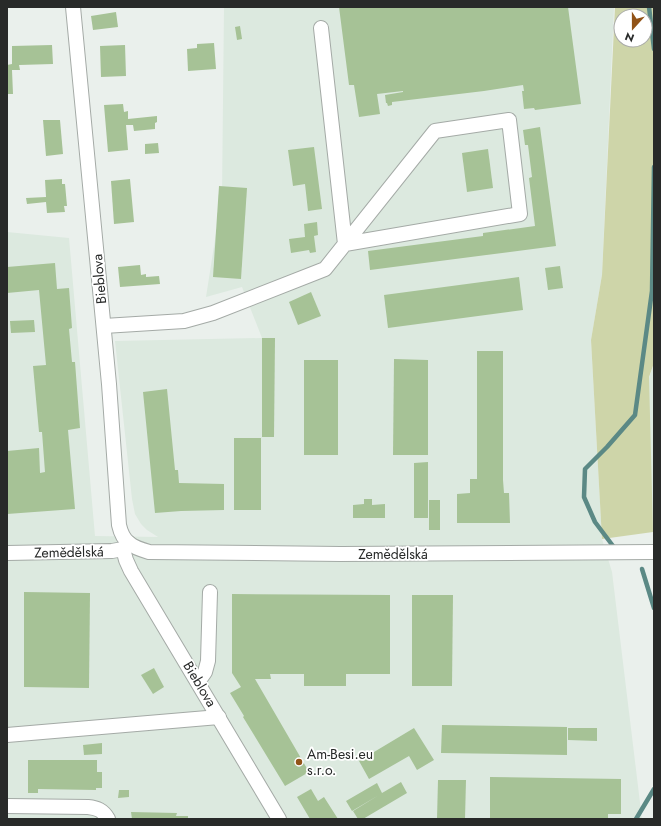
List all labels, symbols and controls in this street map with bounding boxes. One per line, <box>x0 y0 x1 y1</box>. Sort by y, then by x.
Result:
north arrow <box>613 8 653 48</box>
text: N <box>622 28 636 46</box>
street label: Bieblova <box>87 253 111 305</box>
street label: Zemědělská <box>34 541 104 563</box>
street label: Zemědělská <box>358 544 428 564</box>
street label: Bieblova <box>179 657 221 711</box>
place label: Am-Besi.eu s.r.o. <box>307 744 373 780</box>
marker: Am-Besi.eu s.r.o. <box>294 757 304 767</box>

